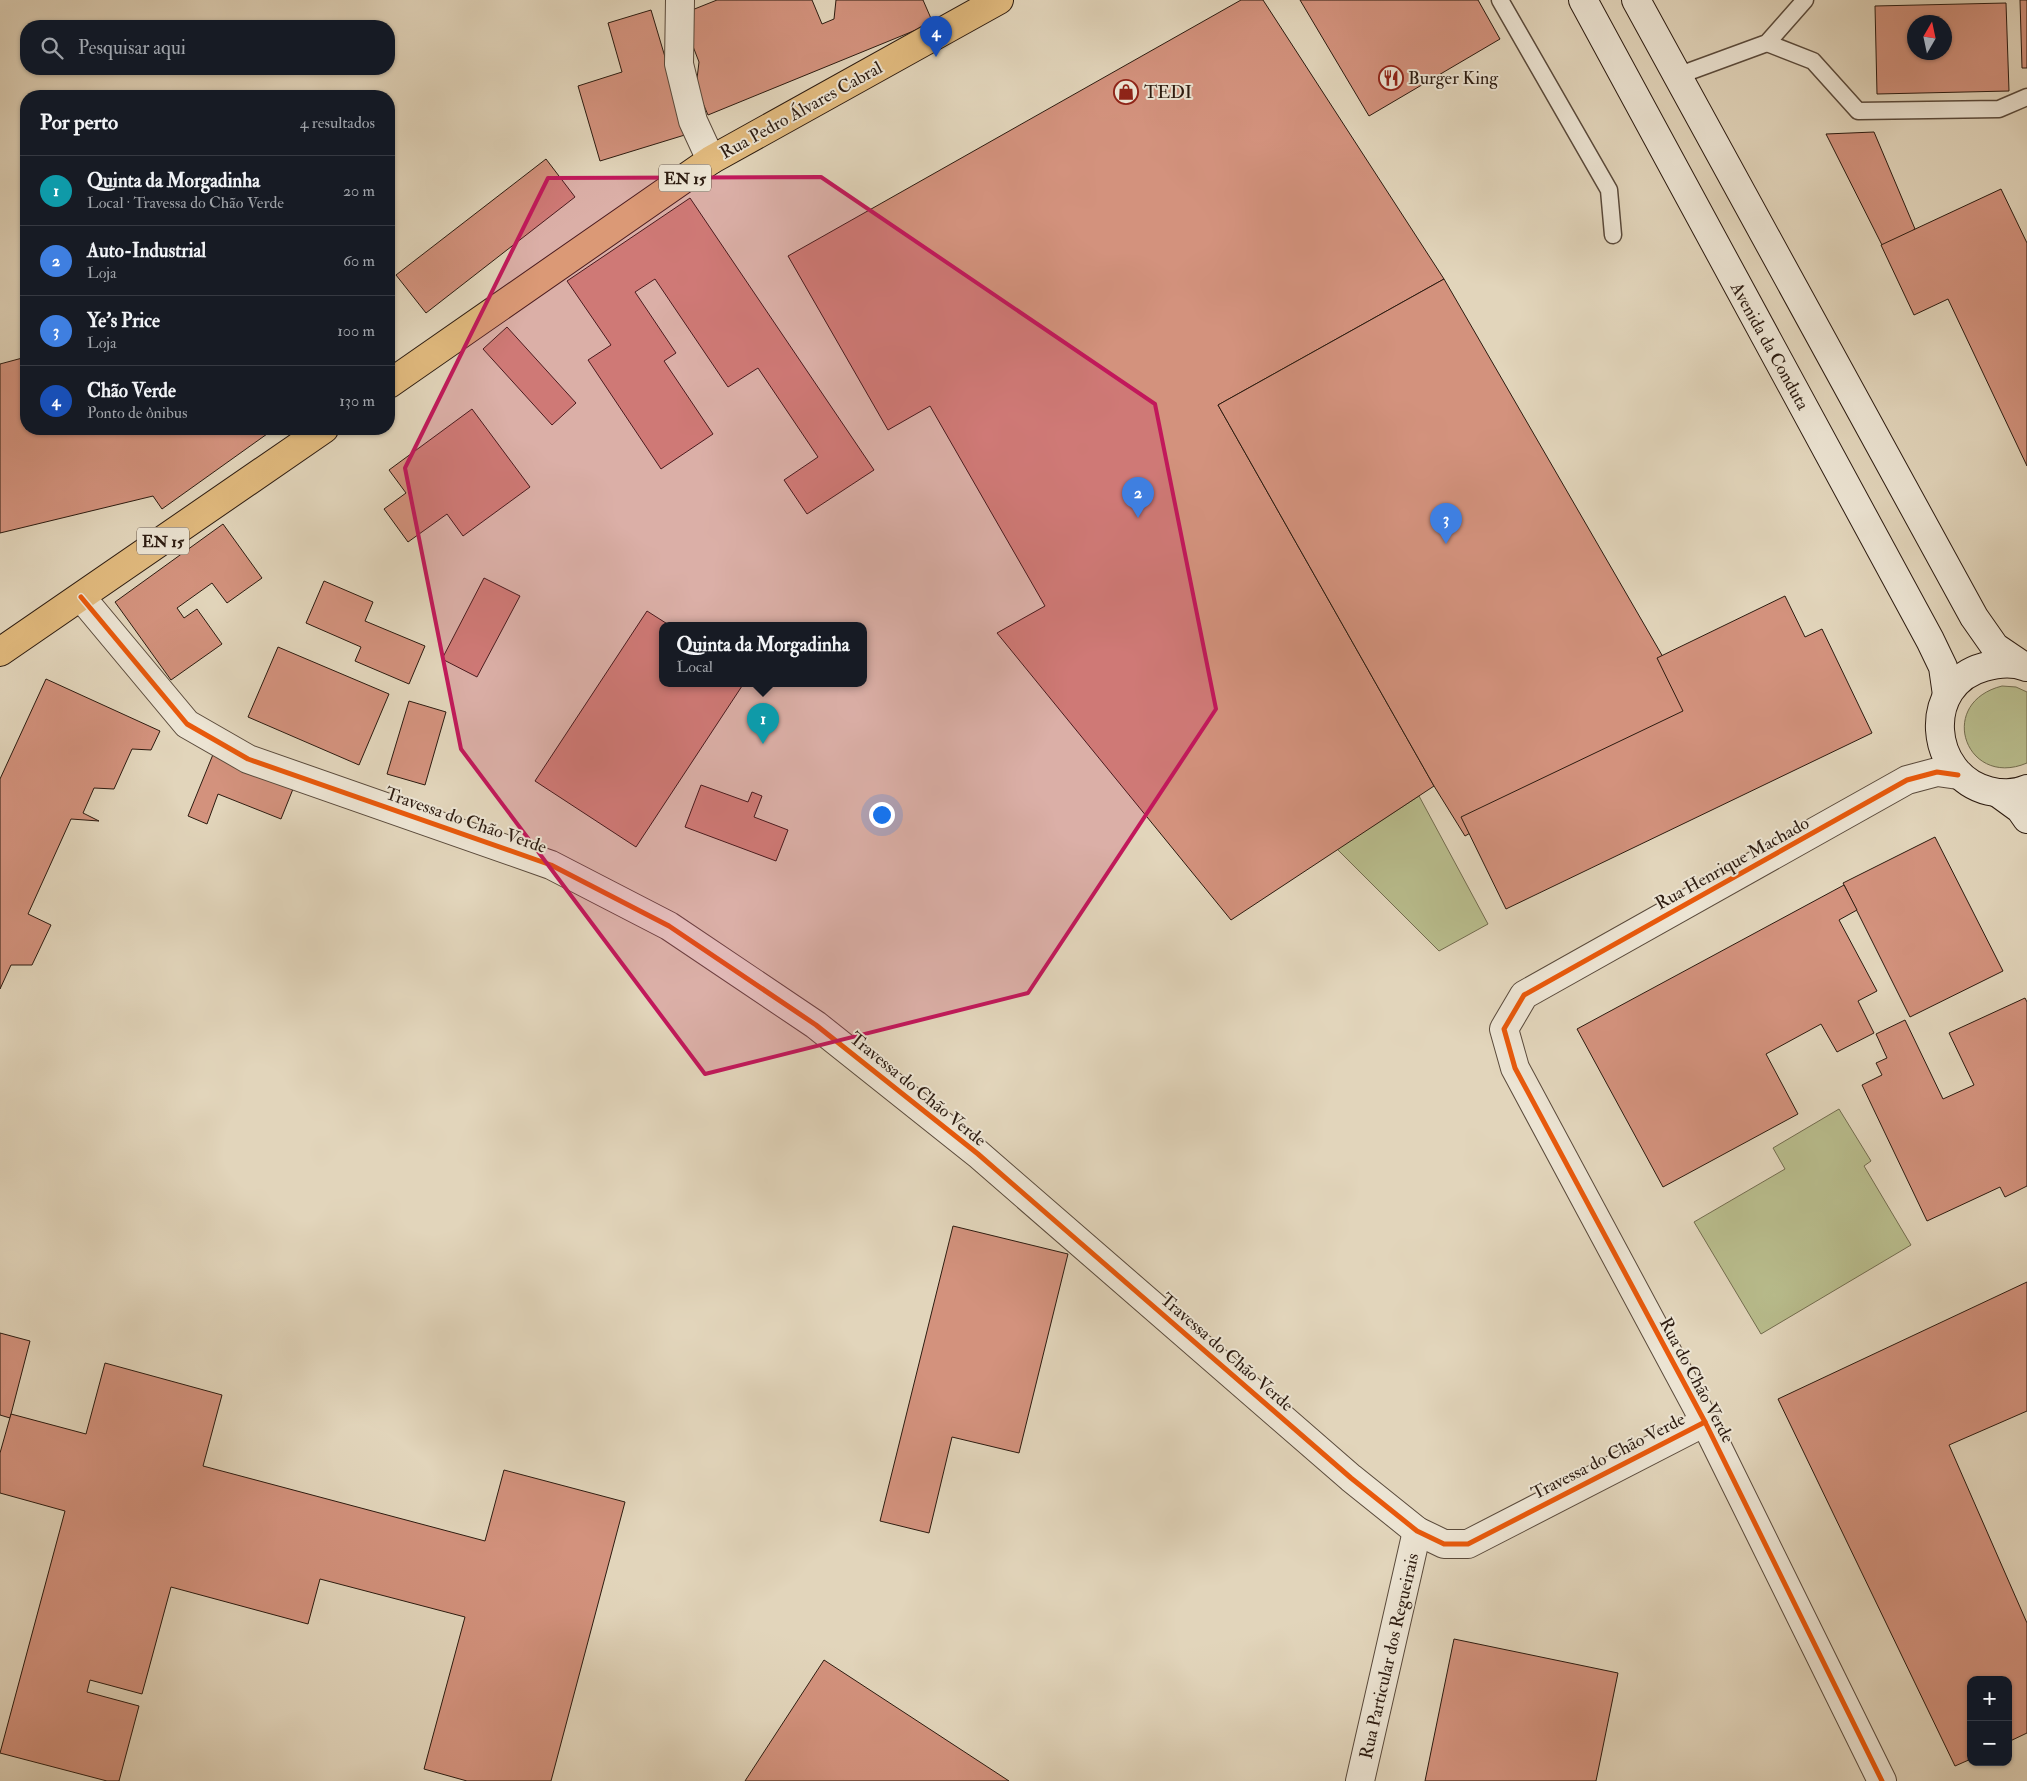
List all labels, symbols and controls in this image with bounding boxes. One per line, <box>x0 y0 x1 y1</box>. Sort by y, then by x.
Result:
north arrow <box>1907 15 1952 60</box>
pin: 4 <box>920 16 952 57</box>
search box <box>20 20 395 75</box>
icon: search <box>38 34 66 62</box>
text: Pesquisar aqui <box>78 36 186 60</box>
street label: Rua Pedro Álvares Cabral <box>716 56 887 165</box>
restaurant icon: Burger King <box>1378 65 1404 91</box>
place label: Burger King <box>1408 67 1499 90</box>
shop icon: TEDI <box>1113 79 1139 105</box>
place label: TEDI <box>1144 81 1192 104</box>
text: Por perto <box>40 109 118 136</box>
text: 4 resultados <box>300 113 375 133</box>
road number: EN 15 <box>659 164 711 192</box>
text: Quinta da Morgadinha <box>87 169 260 193</box>
text: 1 <box>53 181 59 201</box>
text: 20 m <box>343 181 375 201</box>
text: Local · Travessa do Chão Verde <box>87 193 284 213</box>
text: Auto-Industrial <box>87 239 206 263</box>
text: 2 <box>52 251 60 271</box>
text: 60 m <box>343 251 375 271</box>
text: Loja <box>87 263 117 283</box>
street label: Avenida da Conduta <box>1724 277 1814 415</box>
text: Ye's Price <box>87 309 160 333</box>
text: 3 <box>53 321 59 341</box>
text: 100 m <box>337 321 375 341</box>
text: Loja <box>87 333 117 353</box>
text: Chão Verde <box>87 379 176 403</box>
text: 4 <box>52 391 60 411</box>
text: 130 m <box>339 391 375 411</box>
text: Ponto de ônibus <box>87 403 188 423</box>
pin: 2 <box>1122 477 1154 518</box>
pin: 3 <box>1430 503 1462 544</box>
road number: EN 15 <box>137 528 189 554</box>
popup <box>659 622 867 687</box>
text: Quinta da Morgadinha <box>676 633 850 657</box>
text: Local <box>676 657 713 677</box>
pin: 1 <box>747 703 779 744</box>
street label: Travessa do Chão Verde <box>382 782 550 859</box>
your location <box>869 802 895 828</box>
street label: Rua Henrique Machado <box>1651 811 1813 915</box>
street label: Travessa do Chão Verde <box>845 1027 991 1152</box>
street label: Travessa do Chão Verde <box>1155 1288 1299 1417</box>
street label: Rua do Chão Verde <box>1654 1314 1740 1447</box>
street label: Travessa do Chão Verde <box>1528 1408 1689 1505</box>
street label: Rua Particular dos Regueirais <box>1355 1551 1424 1761</box>
map controls <box>1967 1676 2012 1766</box>
button: + <box>1967 1676 2012 1721</box>
button: − <box>1967 1721 2012 1766</box>

